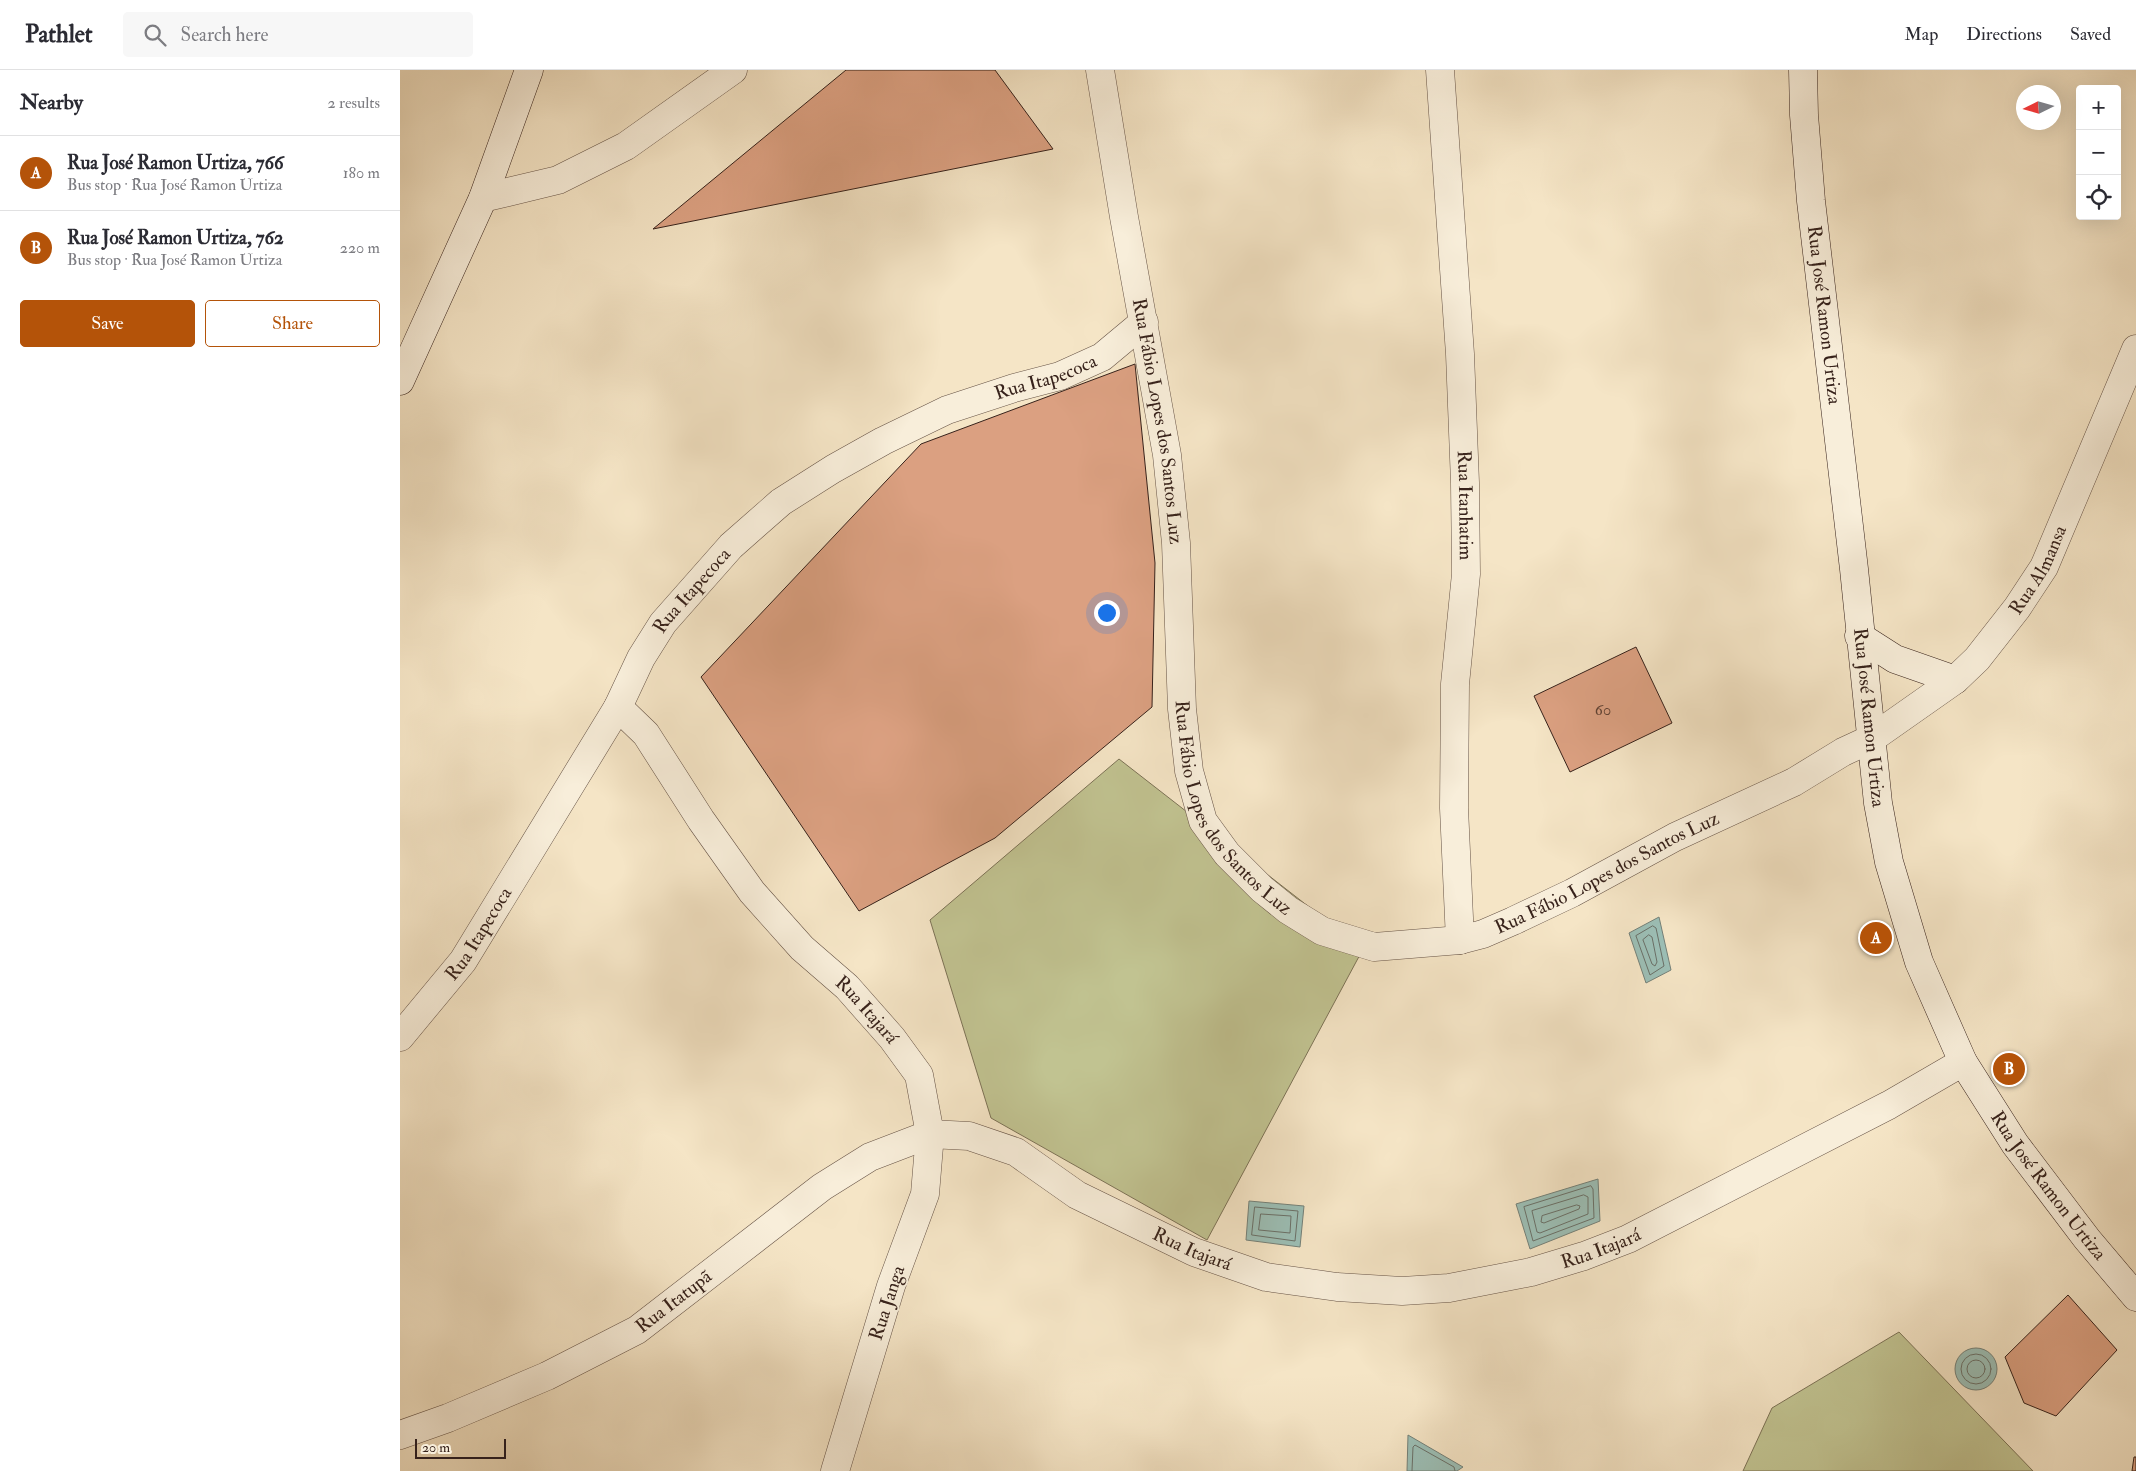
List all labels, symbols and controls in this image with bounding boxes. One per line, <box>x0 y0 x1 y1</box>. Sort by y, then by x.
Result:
search box <box>123 12 473 57</box>
text: Pathlet <box>25 19 93 50</box>
icon: search <box>141 21 169 49</box>
text: Search here <box>181 23 268 47</box>
text: Map <box>1905 23 1938 46</box>
text: Directions <box>1966 23 2042 46</box>
text: Saved <box>2070 23 2111 46</box>
north arrow <box>2016 85 2061 130</box>
map controls <box>2076 85 2121 220</box>
button: + <box>2076 85 2121 130</box>
text: Nearby <box>20 89 83 116</box>
text: 2 results <box>327 93 380 113</box>
button: − <box>2076 130 2121 175</box>
text: Rua José Ramon Urtiza, 766 <box>67 151 284 175</box>
text: A <box>31 163 41 183</box>
text: 180 m <box>343 163 380 183</box>
text: Bus stop · Rua José Ramon Urtiza <box>67 175 282 195</box>
button: locate <box>2076 175 2121 220</box>
street label: Rua José Ramon Urtiza <box>1802 224 1847 406</box>
text: Rua José Ramon Urtiza, 762 <box>67 226 284 250</box>
text: B <box>31 238 41 258</box>
text: 220 m <box>340 238 380 258</box>
text: Bus stop · Rua José Ramon Urtiza <box>67 250 282 270</box>
street label: Rua Fábio Lopes dos Santos Luz <box>1127 296 1188 545</box>
button: Save <box>20 300 195 347</box>
button: Share <box>205 300 380 347</box>
street label: Rua Itapecoca <box>991 349 1101 406</box>
street label: Rua Itanhatim <box>1452 450 1478 561</box>
street label: Rua Almansa <box>2004 522 2072 619</box>
street label: Rua Itapecoca <box>648 543 736 638</box>
your location <box>1094 600 1120 626</box>
street label: Rua José Ramon Urtiza <box>1848 627 1891 809</box>
street label: Rua Fábio Lopes dos Santos Luz <box>1170 700 1297 920</box>
house number: 60 <box>1595 700 1611 720</box>
street label: Rua Fábio Lopes dos Santos Luz <box>1491 806 1723 939</box>
street label: Rua Itapecoca <box>440 883 517 985</box>
pin: A <box>1860 919 1892 957</box>
street label: Rua Itajará <box>830 970 904 1048</box>
pin: B <box>1993 1050 2025 1088</box>
street label: Rua José Ramon Urtiza <box>1985 1107 2112 1265</box>
street label: Rua Itajará <box>1149 1222 1235 1276</box>
street label: Rua Itajará <box>1558 1222 1645 1274</box>
street label: Rua Janga <box>864 1262 910 1343</box>
street label: Rua Itatupã <box>631 1264 717 1339</box>
scale bar <box>415 1436 506 1459</box>
text: 20 m <box>422 1439 450 1456</box>

